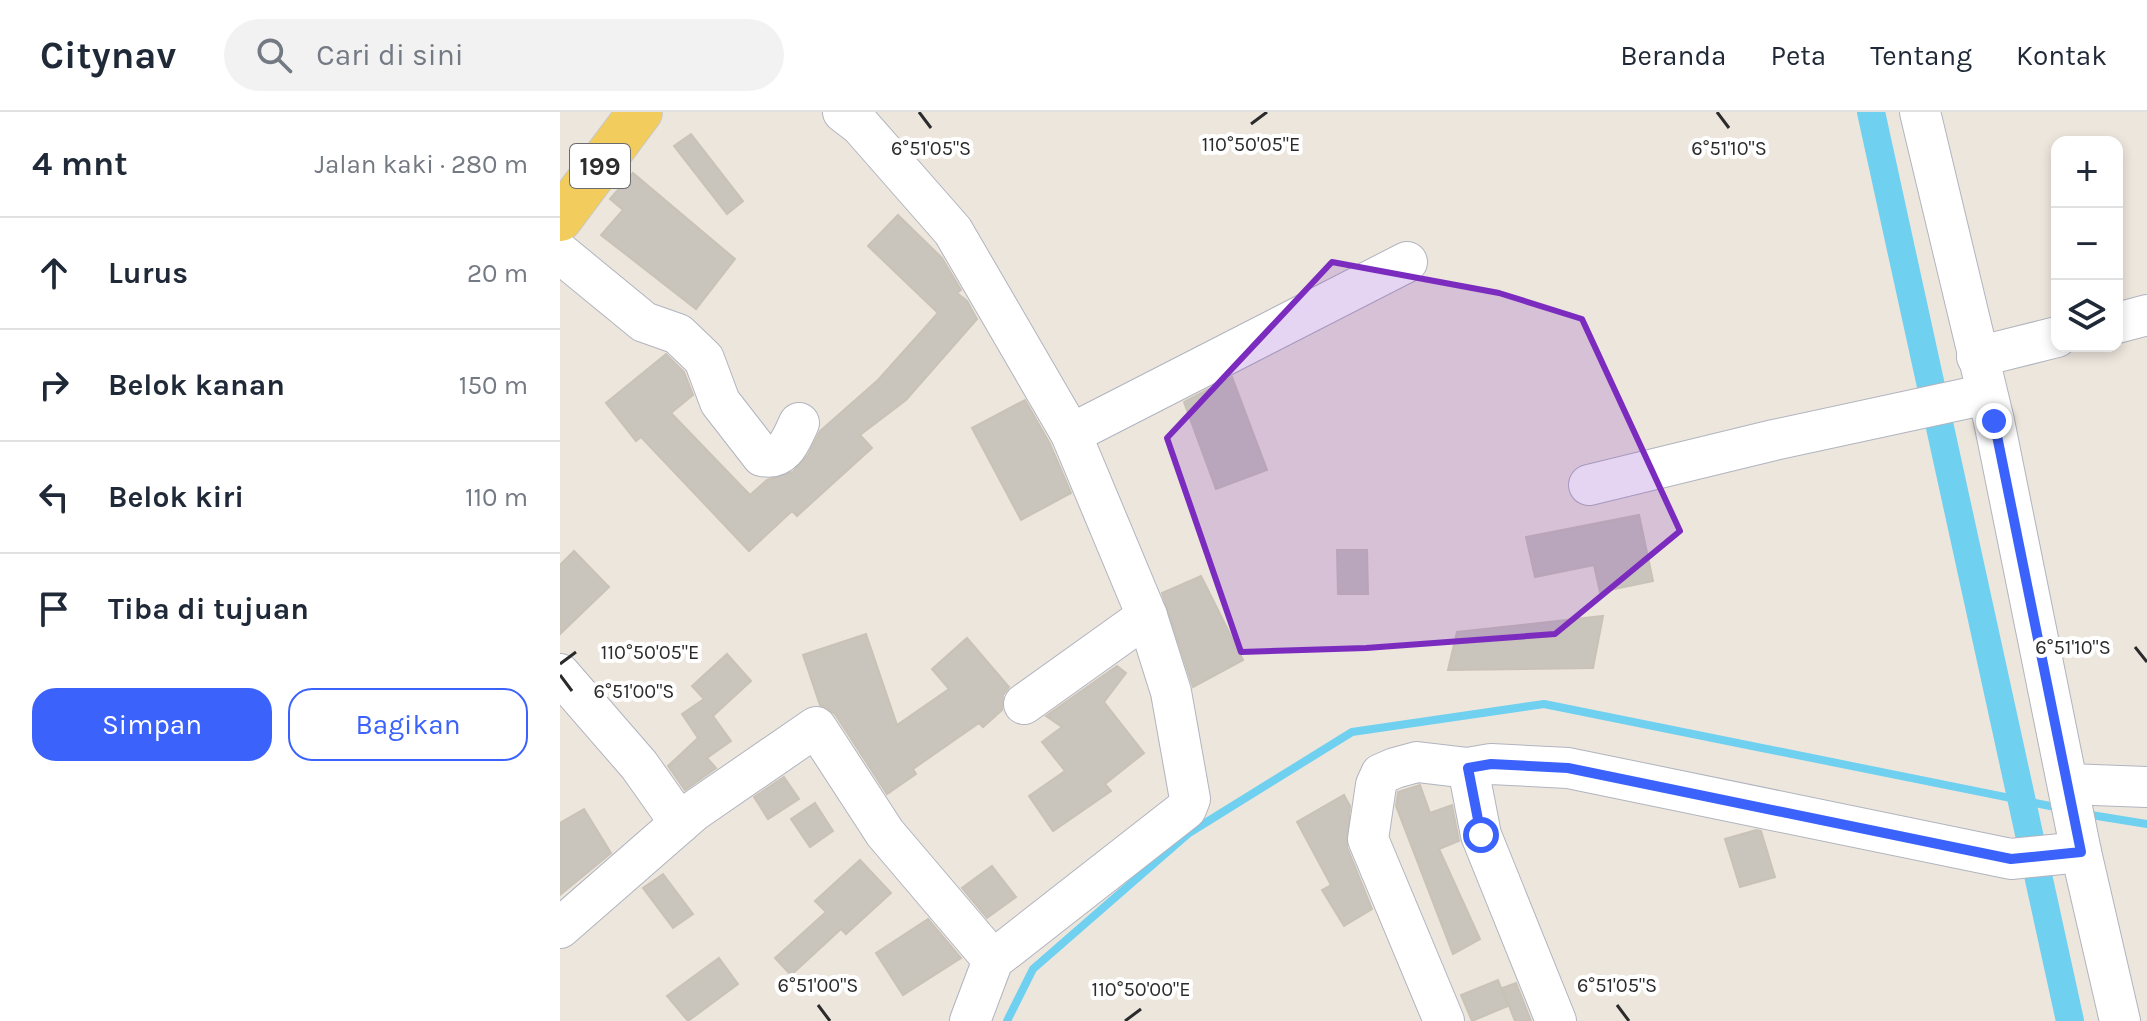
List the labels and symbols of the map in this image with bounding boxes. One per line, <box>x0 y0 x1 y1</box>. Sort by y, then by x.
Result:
text: 110°50'05"E <box>1202 133 1300 156</box>
text: 6°51'05"S <box>891 137 971 160</box>
text: 6°51'10"S <box>1691 137 1767 160</box>
road number: 199 <box>570 144 630 188</box>
route end <box>1976 403 2012 439</box>
text: 6°51'10"S <box>2035 636 2111 659</box>
text: 110°50'05"E <box>601 641 699 664</box>
text: 6°51'00"S <box>594 680 674 703</box>
route start <box>1463 817 1499 853</box>
text: 6°51'00"S <box>778 974 858 997</box>
text: 6°51'05"S <box>1577 974 1657 997</box>
text: 110°50'00"E <box>1092 978 1190 1001</box>

